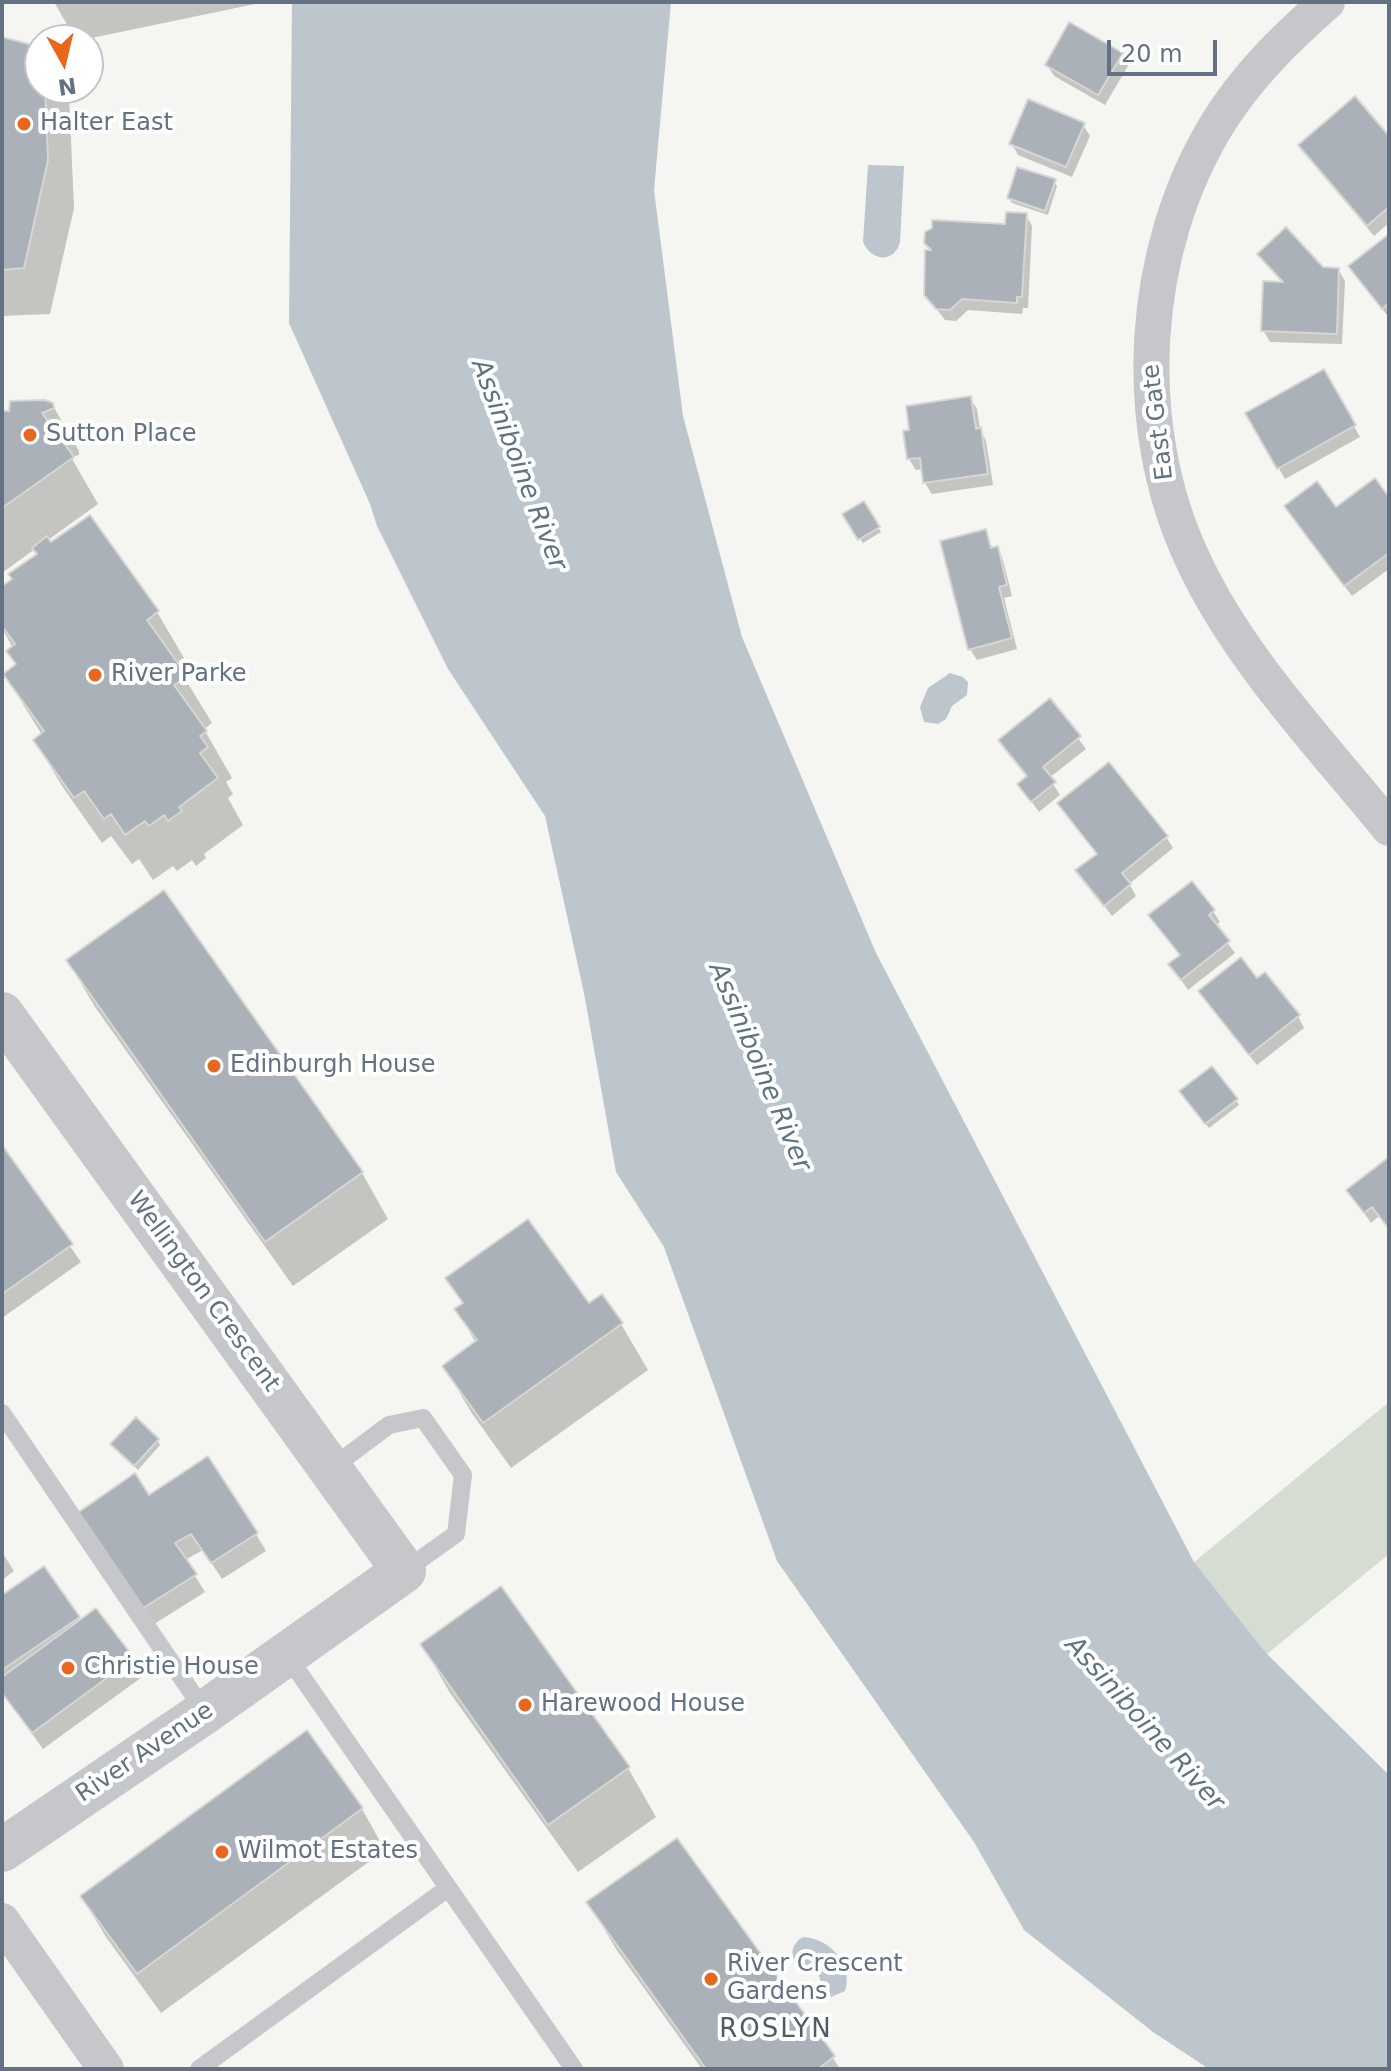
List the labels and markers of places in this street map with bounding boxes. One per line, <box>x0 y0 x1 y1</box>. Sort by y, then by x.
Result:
place label: Halter East <box>40 110 173 138</box>
marker: Halter East <box>15 115 33 133</box>
place label: Sutton Place <box>46 421 197 449</box>
marker: Sutton Place <box>21 426 39 444</box>
place label: River Parke <box>111 661 247 689</box>
marker: River Parke <box>86 666 104 684</box>
place label: Edinburgh House <box>230 1052 435 1080</box>
marker: Edinburgh House <box>205 1057 223 1075</box>
place label: Christie House <box>84 1654 259 1682</box>
marker: Christie House <box>59 1659 77 1677</box>
place label: Harewood House <box>541 1691 745 1719</box>
marker: Harewood House <box>516 1696 534 1714</box>
place label: Wilmot Estates <box>238 1838 418 1866</box>
marker: Wilmot Estates <box>213 1843 231 1861</box>
place label: River Crescent Gardens <box>727 1951 903 2007</box>
marker: River Crescent Gardens <box>702 1970 720 1988</box>

